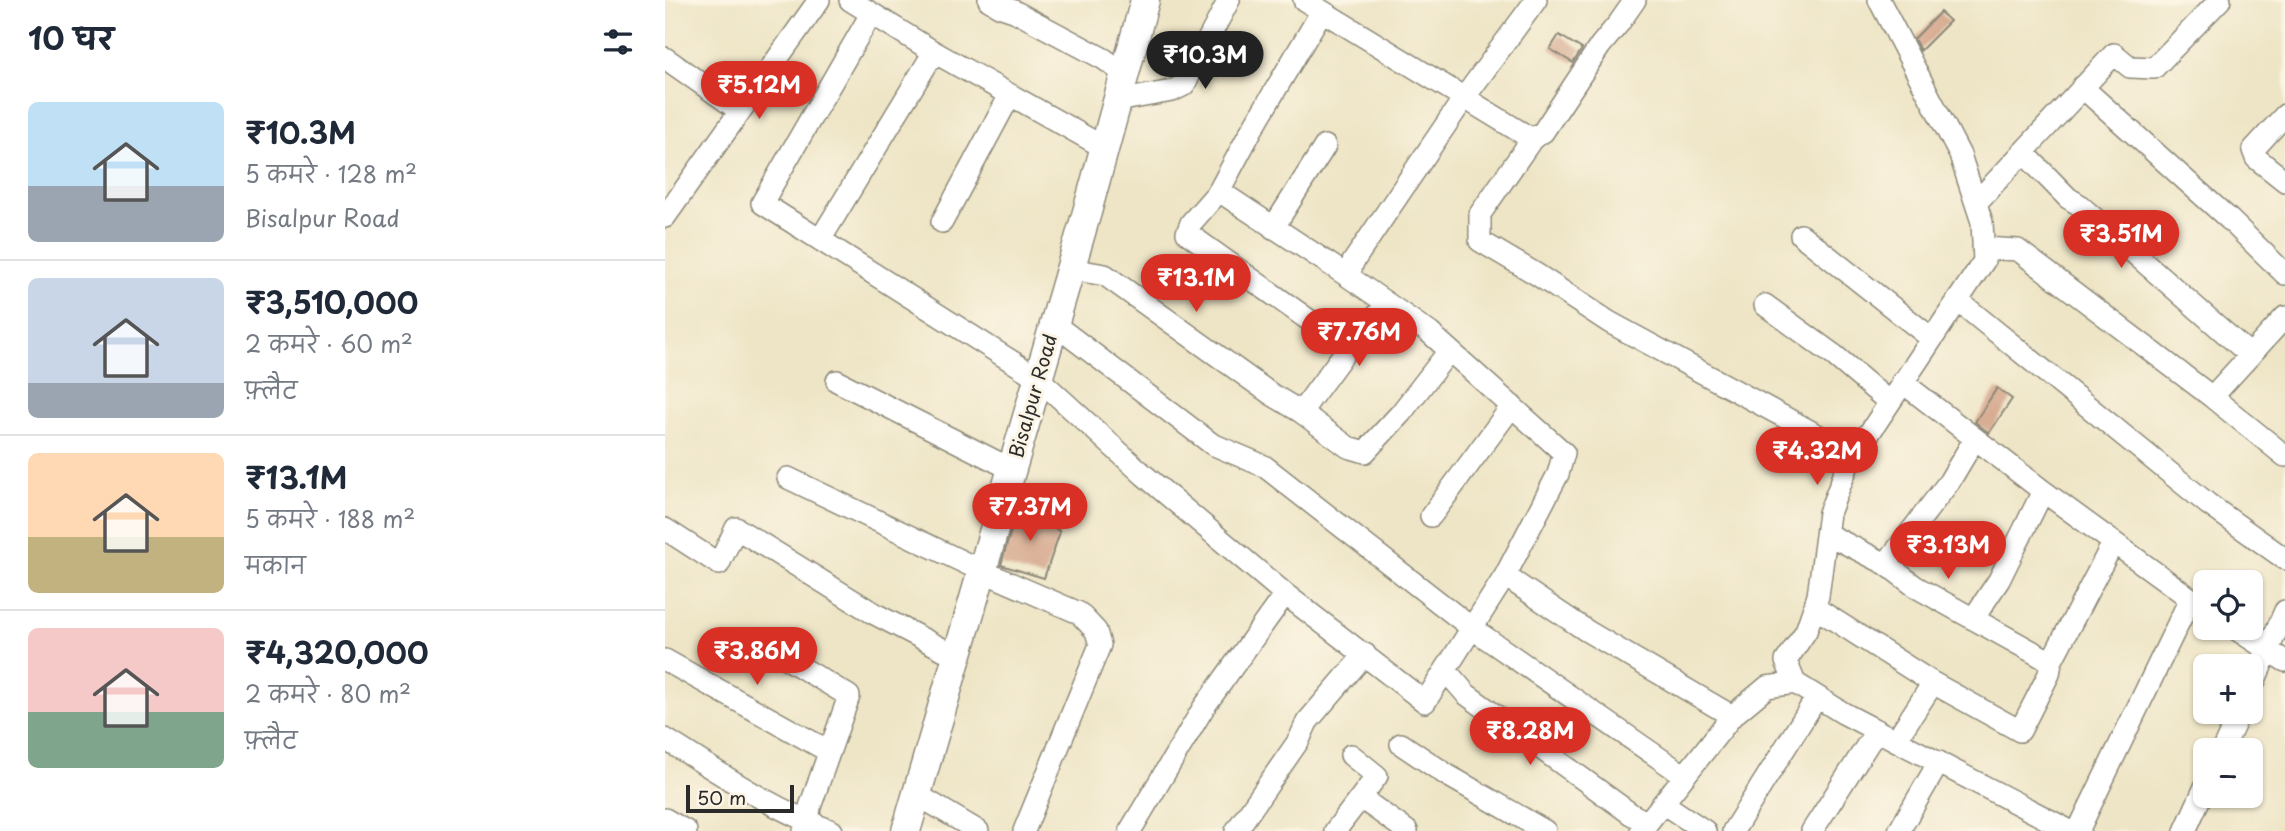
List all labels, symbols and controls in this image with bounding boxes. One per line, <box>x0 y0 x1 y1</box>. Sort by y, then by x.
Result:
text: 10 घर <box>28 15 114 60</box>
icon: filters <box>599 23 637 61</box>
pin: ₹10.3M <box>1148 32 1262 91</box>
text: ₹10.3M <box>1163 36 1247 71</box>
pin: ₹5.12M <box>702 61 816 121</box>
text: ₹5.12M <box>717 66 801 101</box>
text: ₹10.3M <box>245 109 356 154</box>
icon: home <box>84 130 168 214</box>
text: 5 कमरे · 128 m² <box>245 156 417 191</box>
text: Bisalpur Road <box>245 200 400 235</box>
pin: ₹3.51M <box>2064 210 2178 270</box>
text: ₹3.51M <box>2079 215 2163 250</box>
pin: ₹13.1M <box>1139 254 1253 314</box>
text: ₹13.1M <box>1157 259 1235 294</box>
text: ₹3,510,000 <box>245 279 418 324</box>
icon: home <box>84 306 168 390</box>
pin: ₹7.76M <box>1302 308 1416 368</box>
text: ₹7.76M <box>1317 313 1401 348</box>
text: 2 कमरे · 60 m² <box>245 326 413 361</box>
street label: Bisalpur Road <box>1001 330 1063 461</box>
text: फ़्लैट <box>245 372 297 407</box>
pin: ₹4.32M <box>1760 428 1874 487</box>
text: ₹4.32M <box>1772 432 1862 467</box>
text: ₹13.1M <box>245 454 347 499</box>
icon: home <box>84 481 168 565</box>
pin: ₹7.37M <box>973 484 1087 543</box>
text: ₹7.37M <box>988 488 1072 523</box>
text: 5 कमरे · 188 m² <box>245 501 415 536</box>
pin: ₹3.13M <box>1891 522 2005 581</box>
text: ₹3.13M <box>1906 526 1990 561</box>
text: मकान <box>245 547 306 582</box>
map controls <box>2193 570 2263 808</box>
button: locate <box>2193 570 2263 640</box>
pin: ₹3.86M <box>700 628 814 687</box>
text: ₹4,320,000 <box>245 629 429 674</box>
text: ₹3.86M <box>713 632 801 667</box>
button: + <box>2193 654 2263 724</box>
icon: home <box>84 656 168 740</box>
text: 2 कमरे · 80 m² <box>245 676 411 711</box>
pin: ₹8.28M <box>1473 708 1587 767</box>
text: ₹8.28M <box>1486 712 1574 747</box>
text: फ़्लैट <box>245 722 297 757</box>
button: − <box>2193 738 2263 808</box>
scale bar <box>686 782 795 814</box>
text: 50 m <box>697 783 746 811</box>

